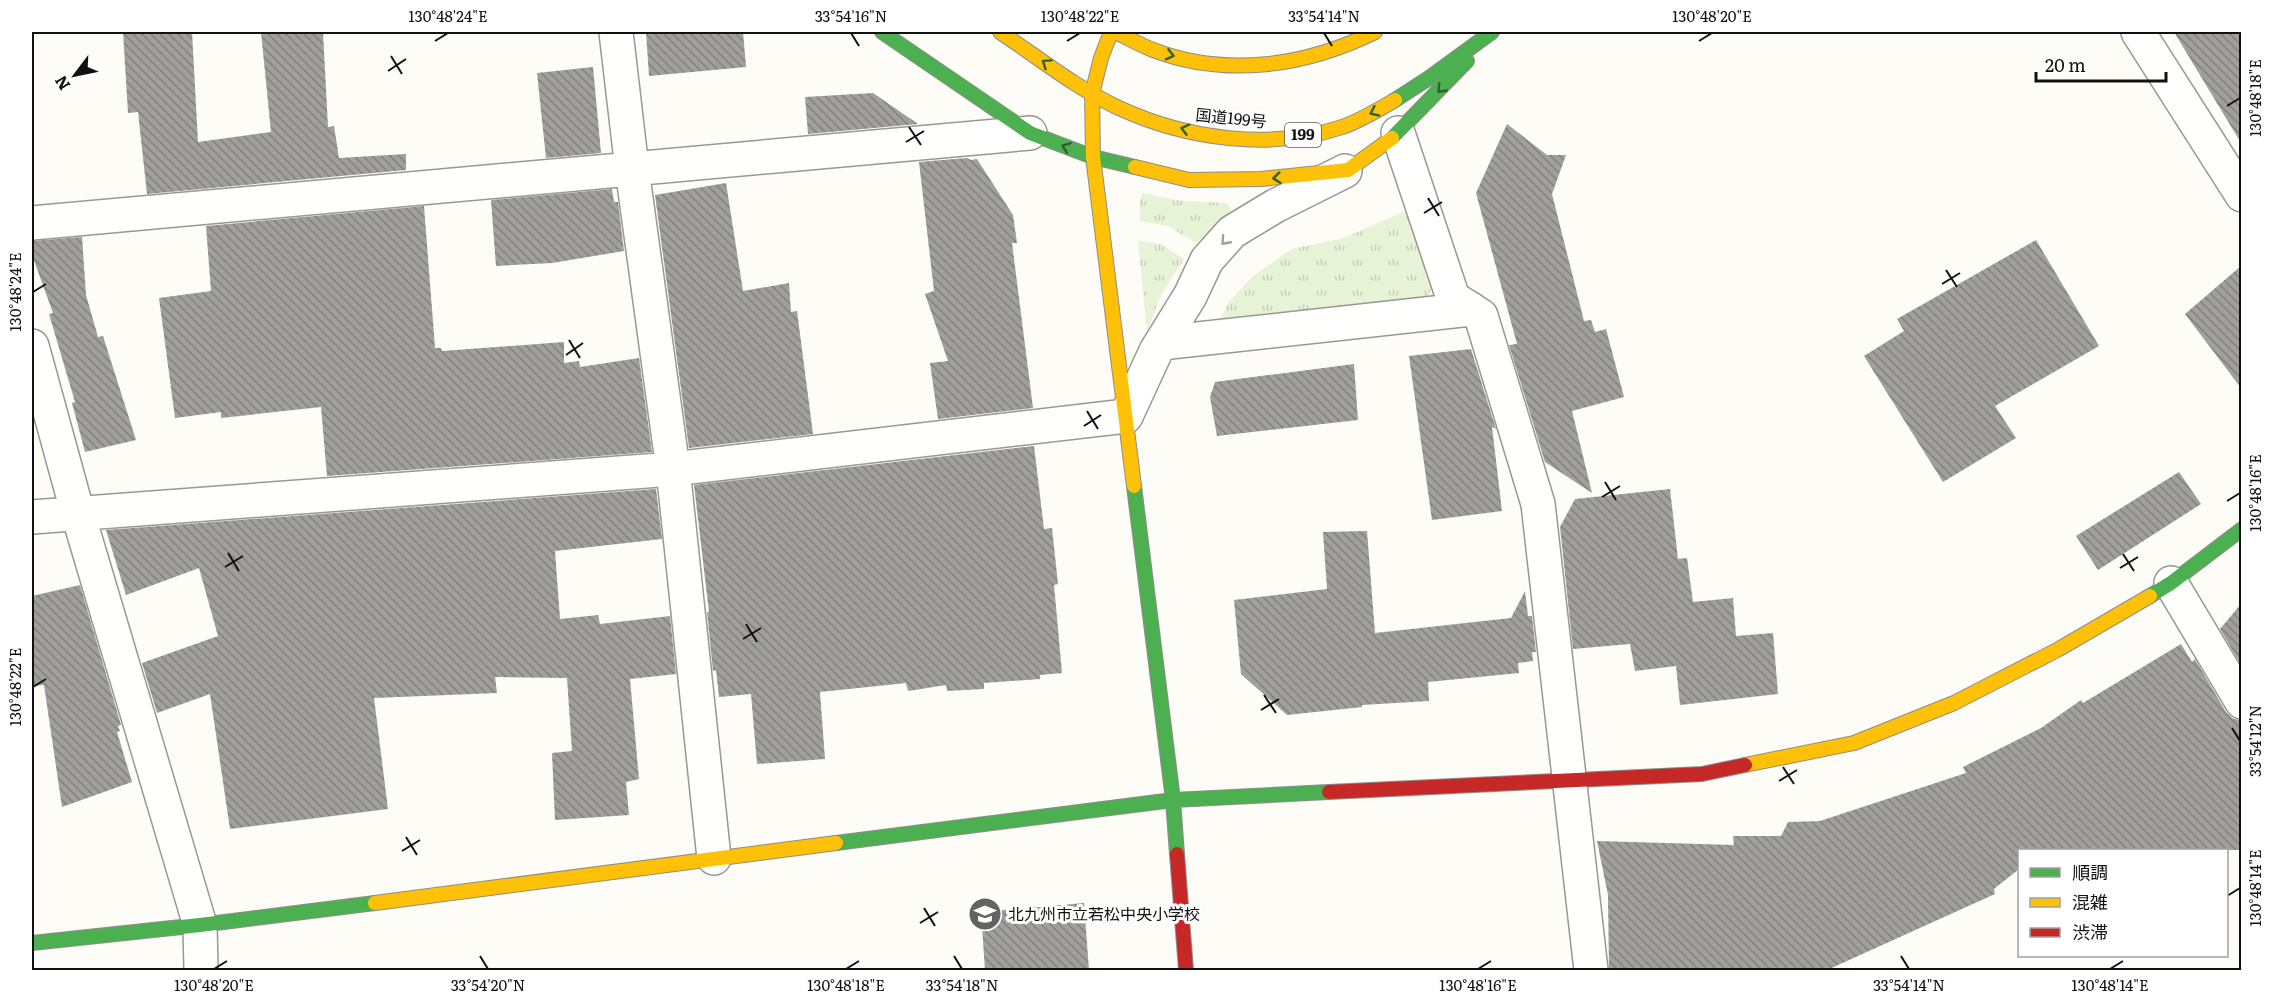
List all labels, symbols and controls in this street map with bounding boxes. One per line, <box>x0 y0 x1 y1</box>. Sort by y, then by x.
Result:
text: 130°48'24"E <box>408 4 488 27</box>
text: 33°54'16"N <box>815 4 887 27</box>
text: 130°48'22"E <box>1041 4 1119 27</box>
text: 33°54'14"N <box>1288 4 1360 27</box>
text: 130°48'20"E <box>1672 4 1752 27</box>
north arrow <box>45 45 105 105</box>
scale bar <box>2036 45 2166 83</box>
one-way arrow <box>1165 48 1175 61</box>
text: 20 m <box>2045 51 2086 78</box>
one-way arrow <box>1042 59 1053 70</box>
text: 130°48'18"E <box>2243 59 2266 137</box>
text: N <box>48 71 75 96</box>
one-way arrow <box>1437 81 1448 92</box>
street label: 国道199号 <box>1194 101 1268 133</box>
one-way arrow <box>1370 104 1381 116</box>
road number: 199 <box>1285 123 1321 147</box>
one-way arrow <box>1180 124 1190 137</box>
one-way arrow <box>1061 141 1071 154</box>
one-way arrow <box>1272 171 1282 184</box>
one-way arrow <box>1221 234 1232 245</box>
text: 130°48'24"E <box>3 252 26 332</box>
text: 130°48'16"E <box>2243 454 2266 532</box>
text: 130°48'22"E <box>3 648 26 726</box>
text: 33°54'12"N <box>2243 705 2266 777</box>
legend <box>2018 849 2228 957</box>
text: 130°48'14"E <box>2243 849 2266 927</box>
text: 順調 <box>2072 858 2108 885</box>
text: 混雑 <box>2072 888 2108 915</box>
school or university icon: 北九州市立若松中央小学校 <box>967 896 1003 932</box>
place label: 北九州市立若松中央小学校 <box>1008 901 1200 925</box>
text: 渋滞 <box>2072 918 2108 945</box>
text: 130°48'20"E <box>174 973 254 996</box>
text: 33°54'20"N <box>451 973 525 996</box>
text: 130°48'18"E <box>807 973 885 996</box>
text: 33°54'18"N <box>926 973 998 996</box>
text: 130°48'16"E <box>1439 973 1517 996</box>
text: 33°54'14"N <box>1873 973 1945 996</box>
text: 130°48'14"E <box>2071 973 2149 996</box>

